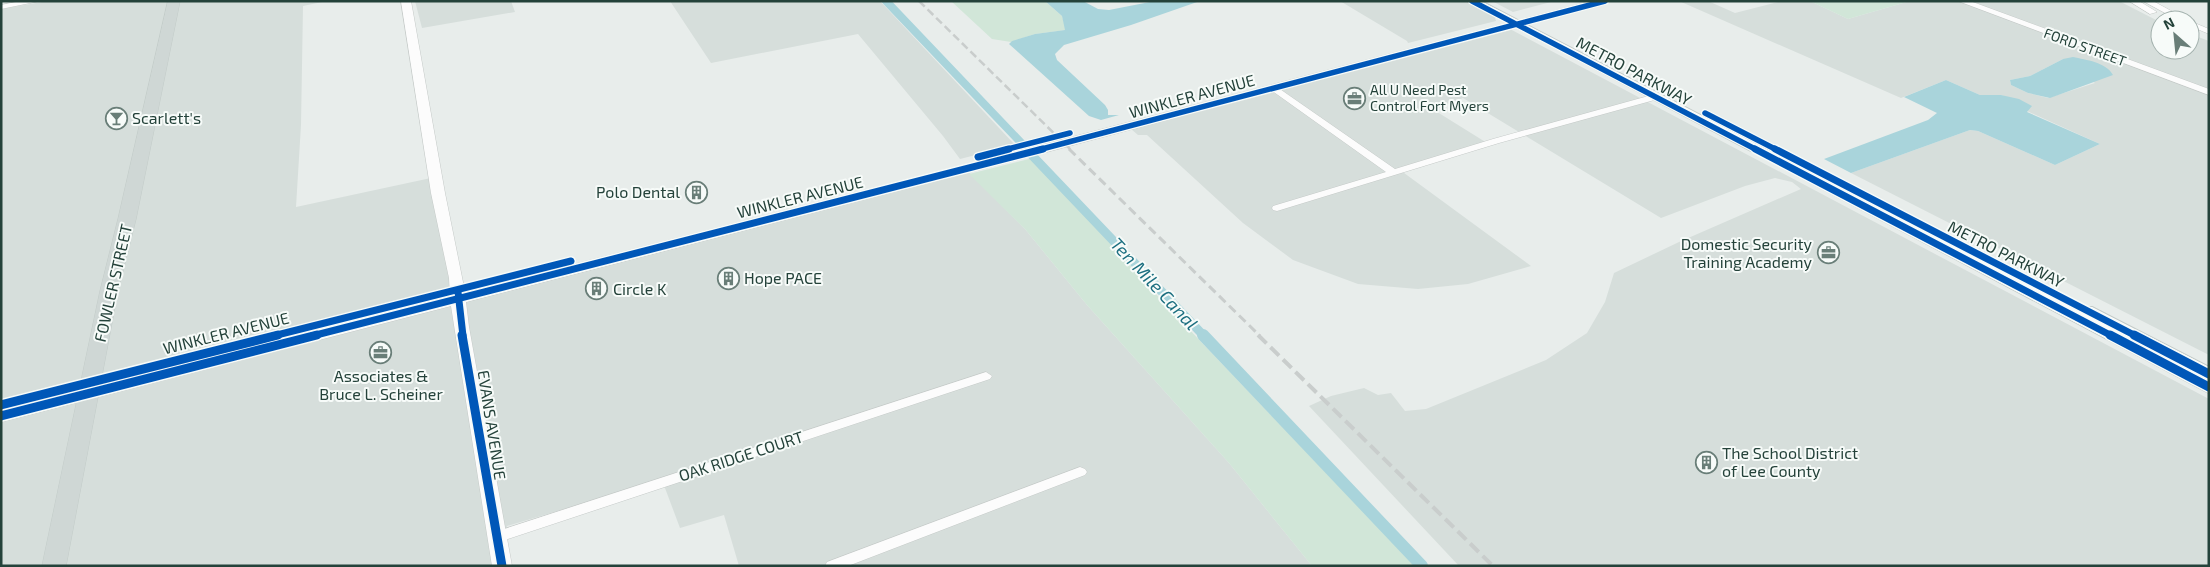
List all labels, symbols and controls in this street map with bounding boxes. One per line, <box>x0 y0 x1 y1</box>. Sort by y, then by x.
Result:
north arrow <box>2150 10 2200 60</box>
text: N <box>2161 13 2177 33</box>
street label: FORD STREET <box>2042 24 2129 69</box>
street label: METRO PARKWAY <box>1573 32 1695 109</box>
street label: WINKLER AVENUE <box>1127 70 1257 121</box>
place label: All U Need Pest Control Fort Myers <box>1370 81 1489 114</box>
office icon: All U Need Pest Control Fort Myers <box>1342 86 1366 110</box>
bar icon: Scarlett's <box>104 106 128 130</box>
place label: Scarlett's <box>132 108 201 127</box>
street label: WINKLER AVENUE <box>735 172 865 221</box>
building icon: Polo Dental <box>684 180 708 204</box>
place label: Polo Dental <box>596 182 680 201</box>
street label: METRO PARKWAY <box>1945 216 2067 291</box>
street label: FOWLER STREET <box>90 222 135 344</box>
water label: Ten Mile Canal <box>1106 233 1203 334</box>
place label: Domestic Security Training Academy <box>1681 234 1813 271</box>
office icon: Domestic Security Training Academy <box>1816 241 1840 265</box>
building icon: Hope PACE <box>716 266 740 290</box>
place label: Hope PACE <box>744 268 822 287</box>
building icon: Circle K <box>585 277 609 301</box>
place label: Circle K <box>613 279 667 298</box>
street label: WINKLER AVENUE <box>161 308 291 357</box>
office icon: Associates & Bruce L. Scheiner <box>369 340 393 364</box>
place label: Associates & Bruce L. Scheiner <box>319 366 443 403</box>
street label: EVANS AVENUE <box>474 369 511 481</box>
street label: OAK RIDGE COURT <box>676 426 806 485</box>
place label: The School District of Lee County <box>1722 443 1858 480</box>
building icon: The School District of Lee County <box>1694 450 1718 474</box>

